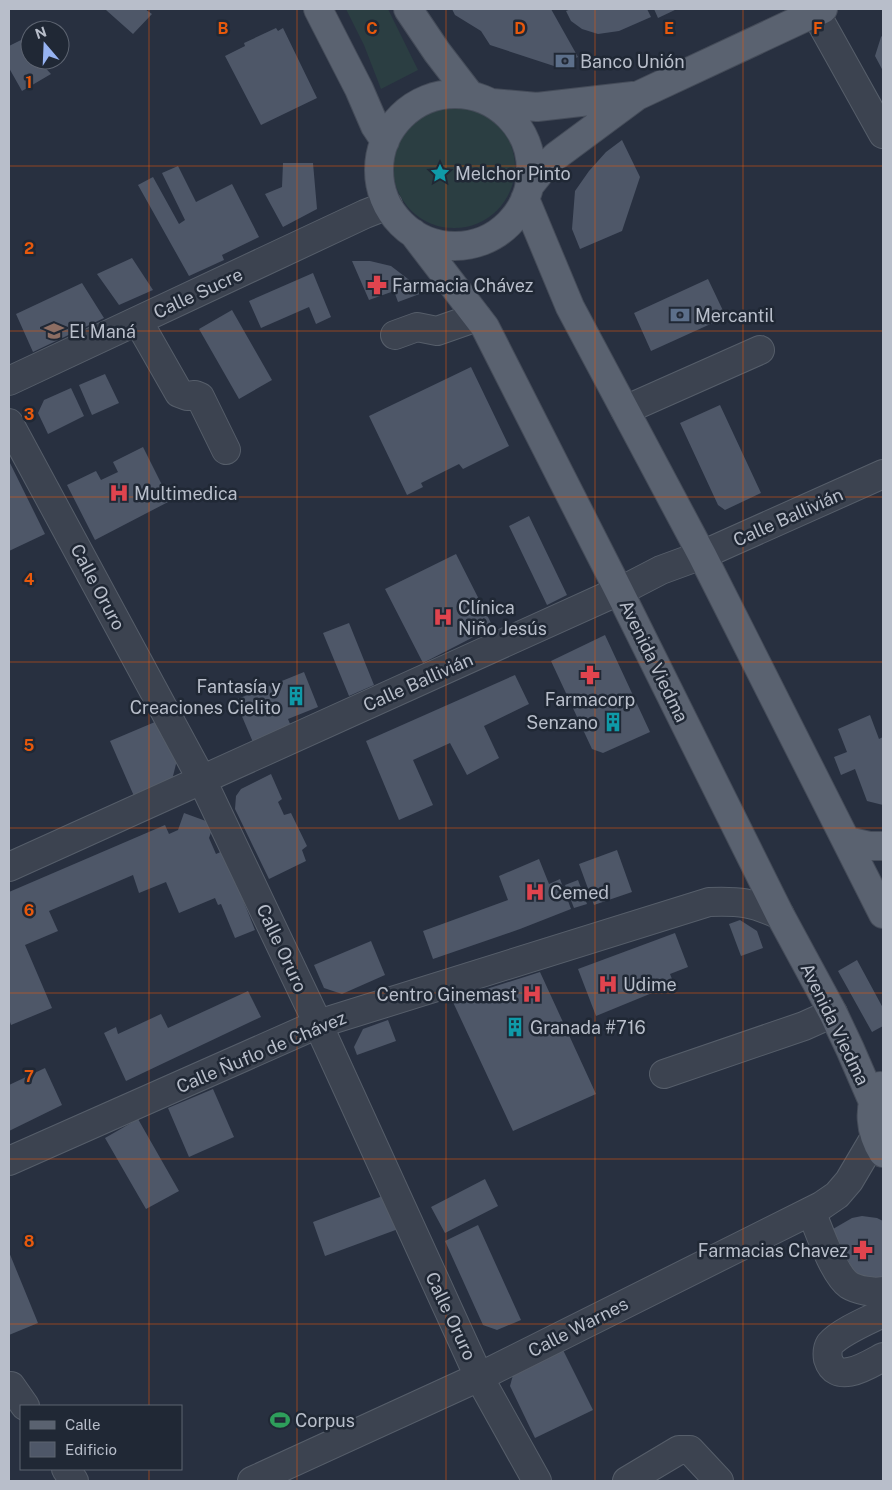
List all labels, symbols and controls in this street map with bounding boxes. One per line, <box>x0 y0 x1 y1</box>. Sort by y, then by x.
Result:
text: B <box>218 19 229 38</box>
text: C <box>366 19 378 38</box>
text: D <box>514 19 526 38</box>
text: E <box>664 19 674 38</box>
text: F <box>813 19 823 38</box>
north arrow <box>20 20 70 70</box>
text: N <box>33 23 49 42</box>
bank icon: Banco Unión <box>554 50 576 72</box>
place label: Banco Unión <box>580 51 685 72</box>
text: 1 <box>26 73 32 92</box>
place icon: Melchor Pinto <box>429 162 451 184</box>
place label: Melchor Pinto <box>455 163 571 184</box>
text: 2 <box>24 239 34 258</box>
street label: Calle Sucre <box>150 263 246 323</box>
pharmacy icon: Farmacia Chávez <box>366 274 388 296</box>
place label: Farmacia Chávez <box>392 275 533 296</box>
bank icon: Mercantil <box>669 304 691 326</box>
place label: Mercantil <box>695 305 775 326</box>
school or university icon: El Maná <box>43 320 65 342</box>
place label: El Maná <box>69 321 136 342</box>
text: 3 <box>24 405 34 424</box>
hospital icon: Multimedica <box>108 482 130 504</box>
place label: Multimedica <box>134 483 238 504</box>
street label: Calle Ballivián <box>730 483 846 551</box>
street label: Calle Oruro <box>67 540 129 634</box>
text: 4 <box>24 570 35 589</box>
street label: Avenida Viedma <box>615 596 693 726</box>
place label: Clínica Niño Jesús <box>458 597 547 639</box>
hospital icon: Clínica Niño Jesús <box>432 606 454 628</box>
street label: Calle Ballivián <box>360 648 476 716</box>
pharmacy icon: Farmacorp <box>579 664 601 686</box>
place label: Fantasía y Creaciones Cielito <box>130 676 281 718</box>
building icon: Fantasía y Creaciones Cielito <box>285 685 307 707</box>
place label: Farmacorp <box>545 689 635 710</box>
building icon: Senzano <box>602 711 624 733</box>
place label: Senzano <box>526 712 598 733</box>
text: 5 <box>24 736 35 755</box>
hospital icon: Cemed <box>524 881 546 903</box>
place label: Cemed <box>550 882 609 903</box>
text: 6 <box>24 901 34 920</box>
street label: Calle Oruro <box>252 901 312 995</box>
street label: Avenida Viedma <box>796 959 874 1089</box>
hospital icon: Udime <box>597 973 619 995</box>
place label: Udime <box>623 974 677 995</box>
hospital icon: Centro Ginemast <box>521 983 543 1005</box>
place label: Centro Ginemast <box>376 984 517 1005</box>
street label: Calle Ñuflo de Chávez <box>173 1006 349 1097</box>
building icon: Granada #716 <box>504 1016 526 1038</box>
place label: Granada #716 <box>530 1017 646 1038</box>
text: 7 <box>24 1067 34 1086</box>
text: 8 <box>24 1232 35 1251</box>
pharmacy icon: Farmacias Chavez <box>852 1239 874 1261</box>
place label: Farmacias Chavez <box>698 1240 848 1261</box>
street label: Calle Oruro <box>421 1269 481 1363</box>
street label: Calle Warnes <box>524 1293 632 1361</box>
legend <box>20 1405 182 1470</box>
sports icon: Corpus <box>269 1409 291 1431</box>
place label: Corpus <box>295 1410 355 1431</box>
text: Calle <box>65 1416 101 1433</box>
text: Edificio <box>65 1441 117 1458</box>

